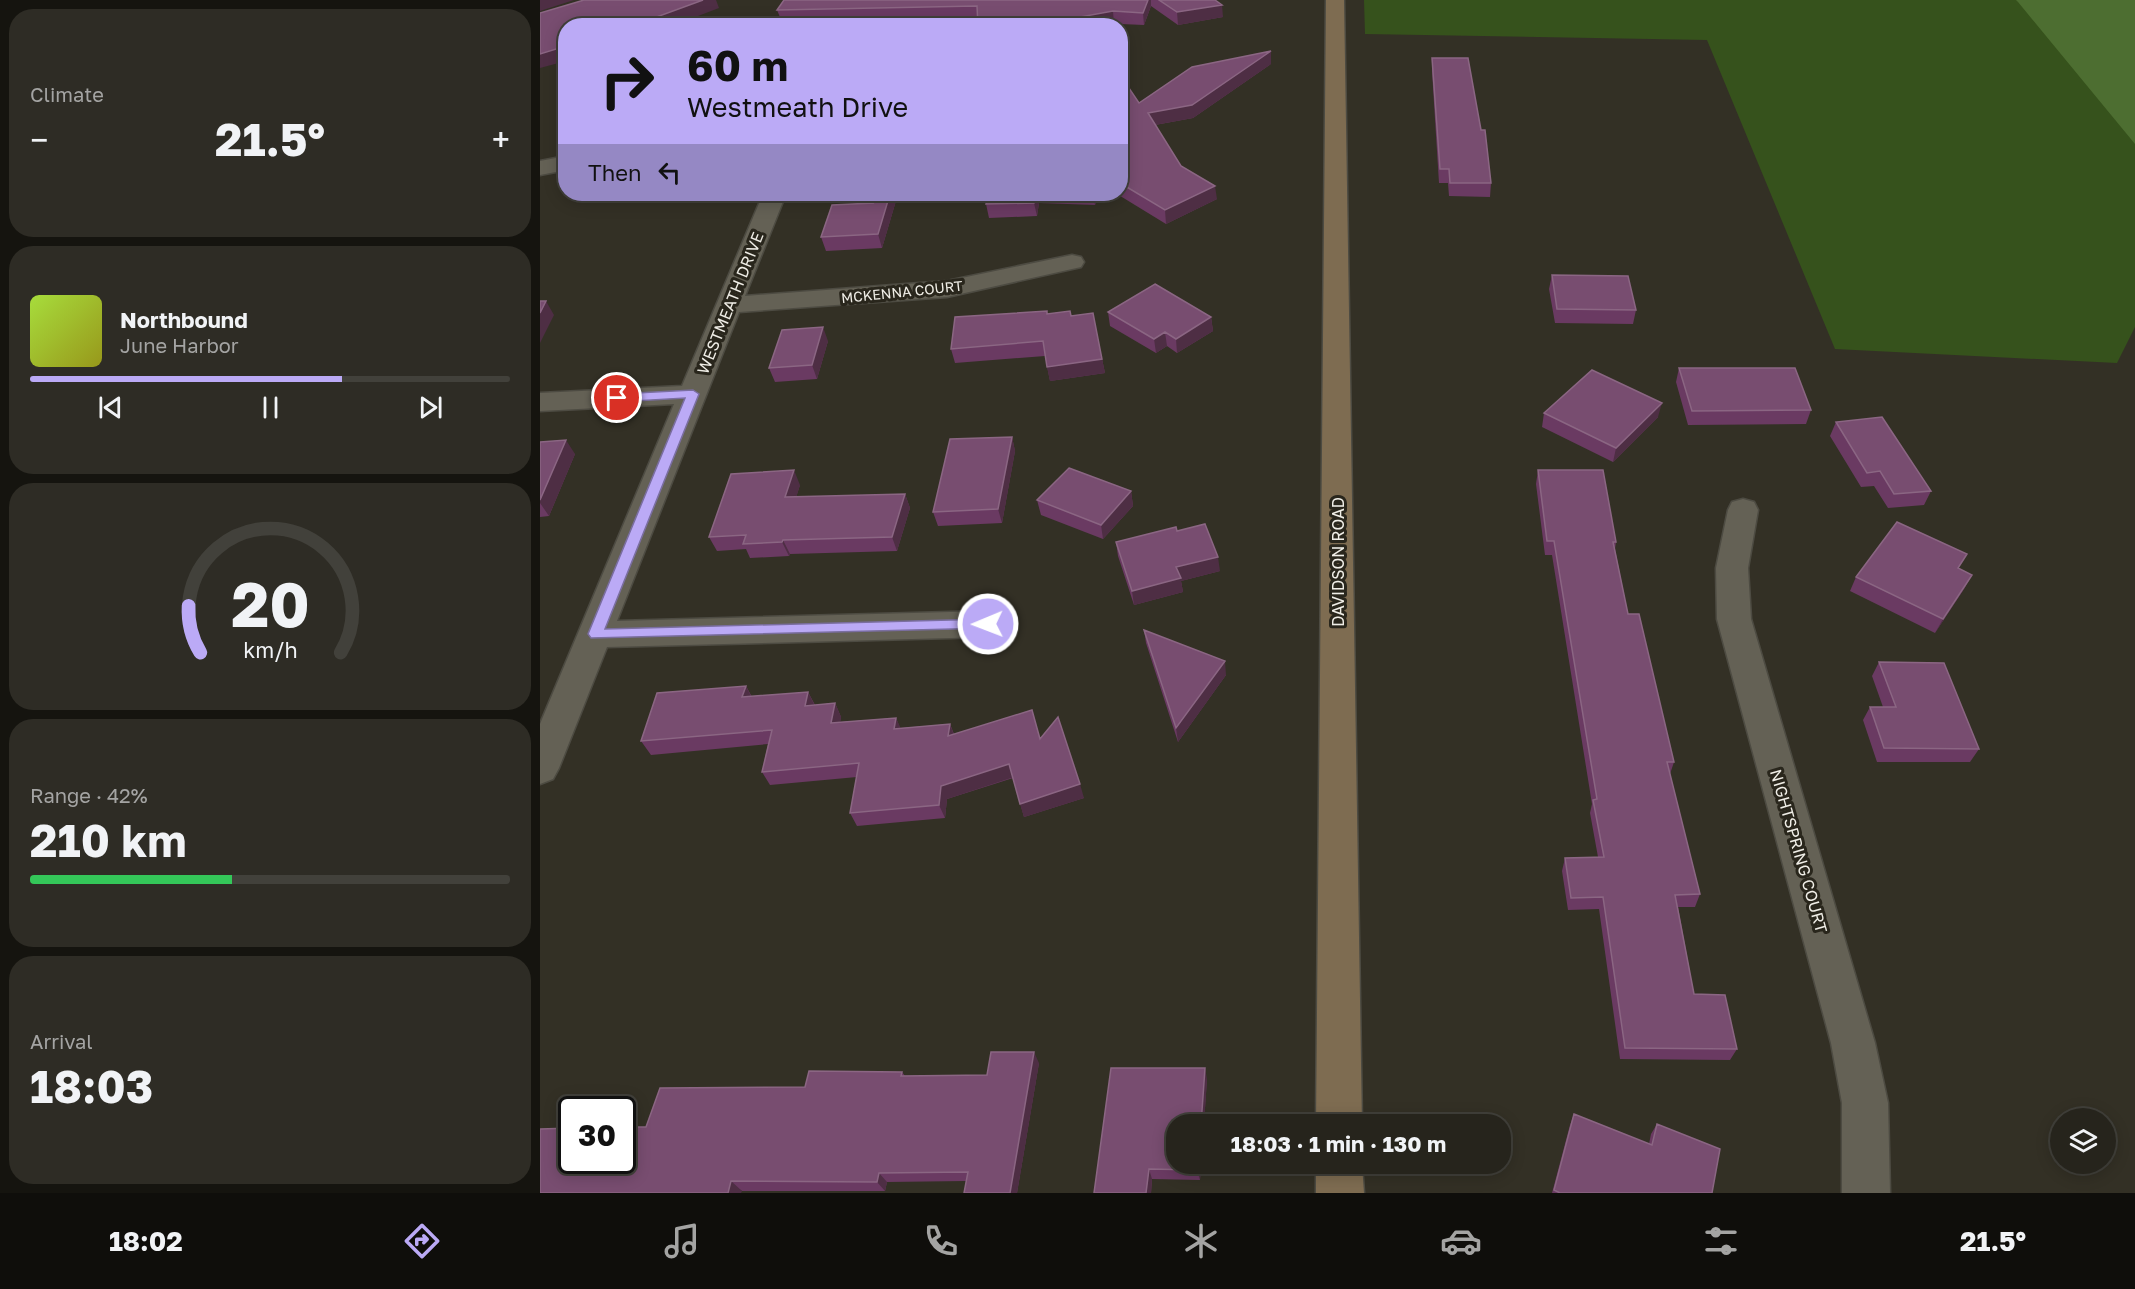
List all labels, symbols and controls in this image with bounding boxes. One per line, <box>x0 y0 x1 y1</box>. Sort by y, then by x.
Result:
text: 60 m <box>687 40 788 90</box>
icon: right <box>588 42 666 120</box>
text: Climate <box>30 82 104 106</box>
text: Westmeath Drive <box>687 91 908 123</box>
text: 21.5° <box>215 112 325 166</box>
text: − <box>30 120 48 159</box>
text: + <box>492 120 510 159</box>
icon: left <box>653 156 686 189</box>
text: Then <box>588 159 641 186</box>
street label: WESTMEATH DRIVE <box>692 229 768 377</box>
street label: MCKENNA COURT <box>840 277 964 306</box>
text: Northbound <box>120 306 248 333</box>
text: June Harbor <box>120 333 239 357</box>
pin <box>591 372 642 423</box>
icon: arrive <box>600 381 633 414</box>
icon: previous <box>94 391 127 424</box>
icon: pause <box>254 391 287 424</box>
icon: next <box>414 391 447 424</box>
street label: DAVIDSON ROAD <box>1328 497 1348 627</box>
text: 20 <box>231 567 309 642</box>
position arrow <box>956 592 1020 656</box>
text: km/h <box>243 638 297 664</box>
street label: NIGHTSPRING COURT <box>1766 767 1832 935</box>
text: Range · 42% <box>30 783 148 807</box>
text: 210 km <box>30 813 187 867</box>
text: Arrival <box>30 1029 93 1053</box>
text: 18:03 <box>30 1059 153 1113</box>
speed limit sign: 30 <box>558 1096 636 1174</box>
map controls <box>2050 1108 2116 1174</box>
button: layers <box>2050 1108 2116 1174</box>
text: 18:03 · 1 min · 130 m <box>1231 1130 1446 1157</box>
icon: directions <box>401 1220 443 1262</box>
icon: music <box>661 1220 703 1262</box>
icon: phone <box>920 1220 962 1262</box>
icon: climate <box>1180 1220 1222 1262</box>
icon: car <box>1440 1220 1482 1262</box>
icon: filters <box>1700 1220 1742 1262</box>
text: 18:02 <box>109 1225 183 1257</box>
text: 21.5° <box>1960 1225 2026 1257</box>

